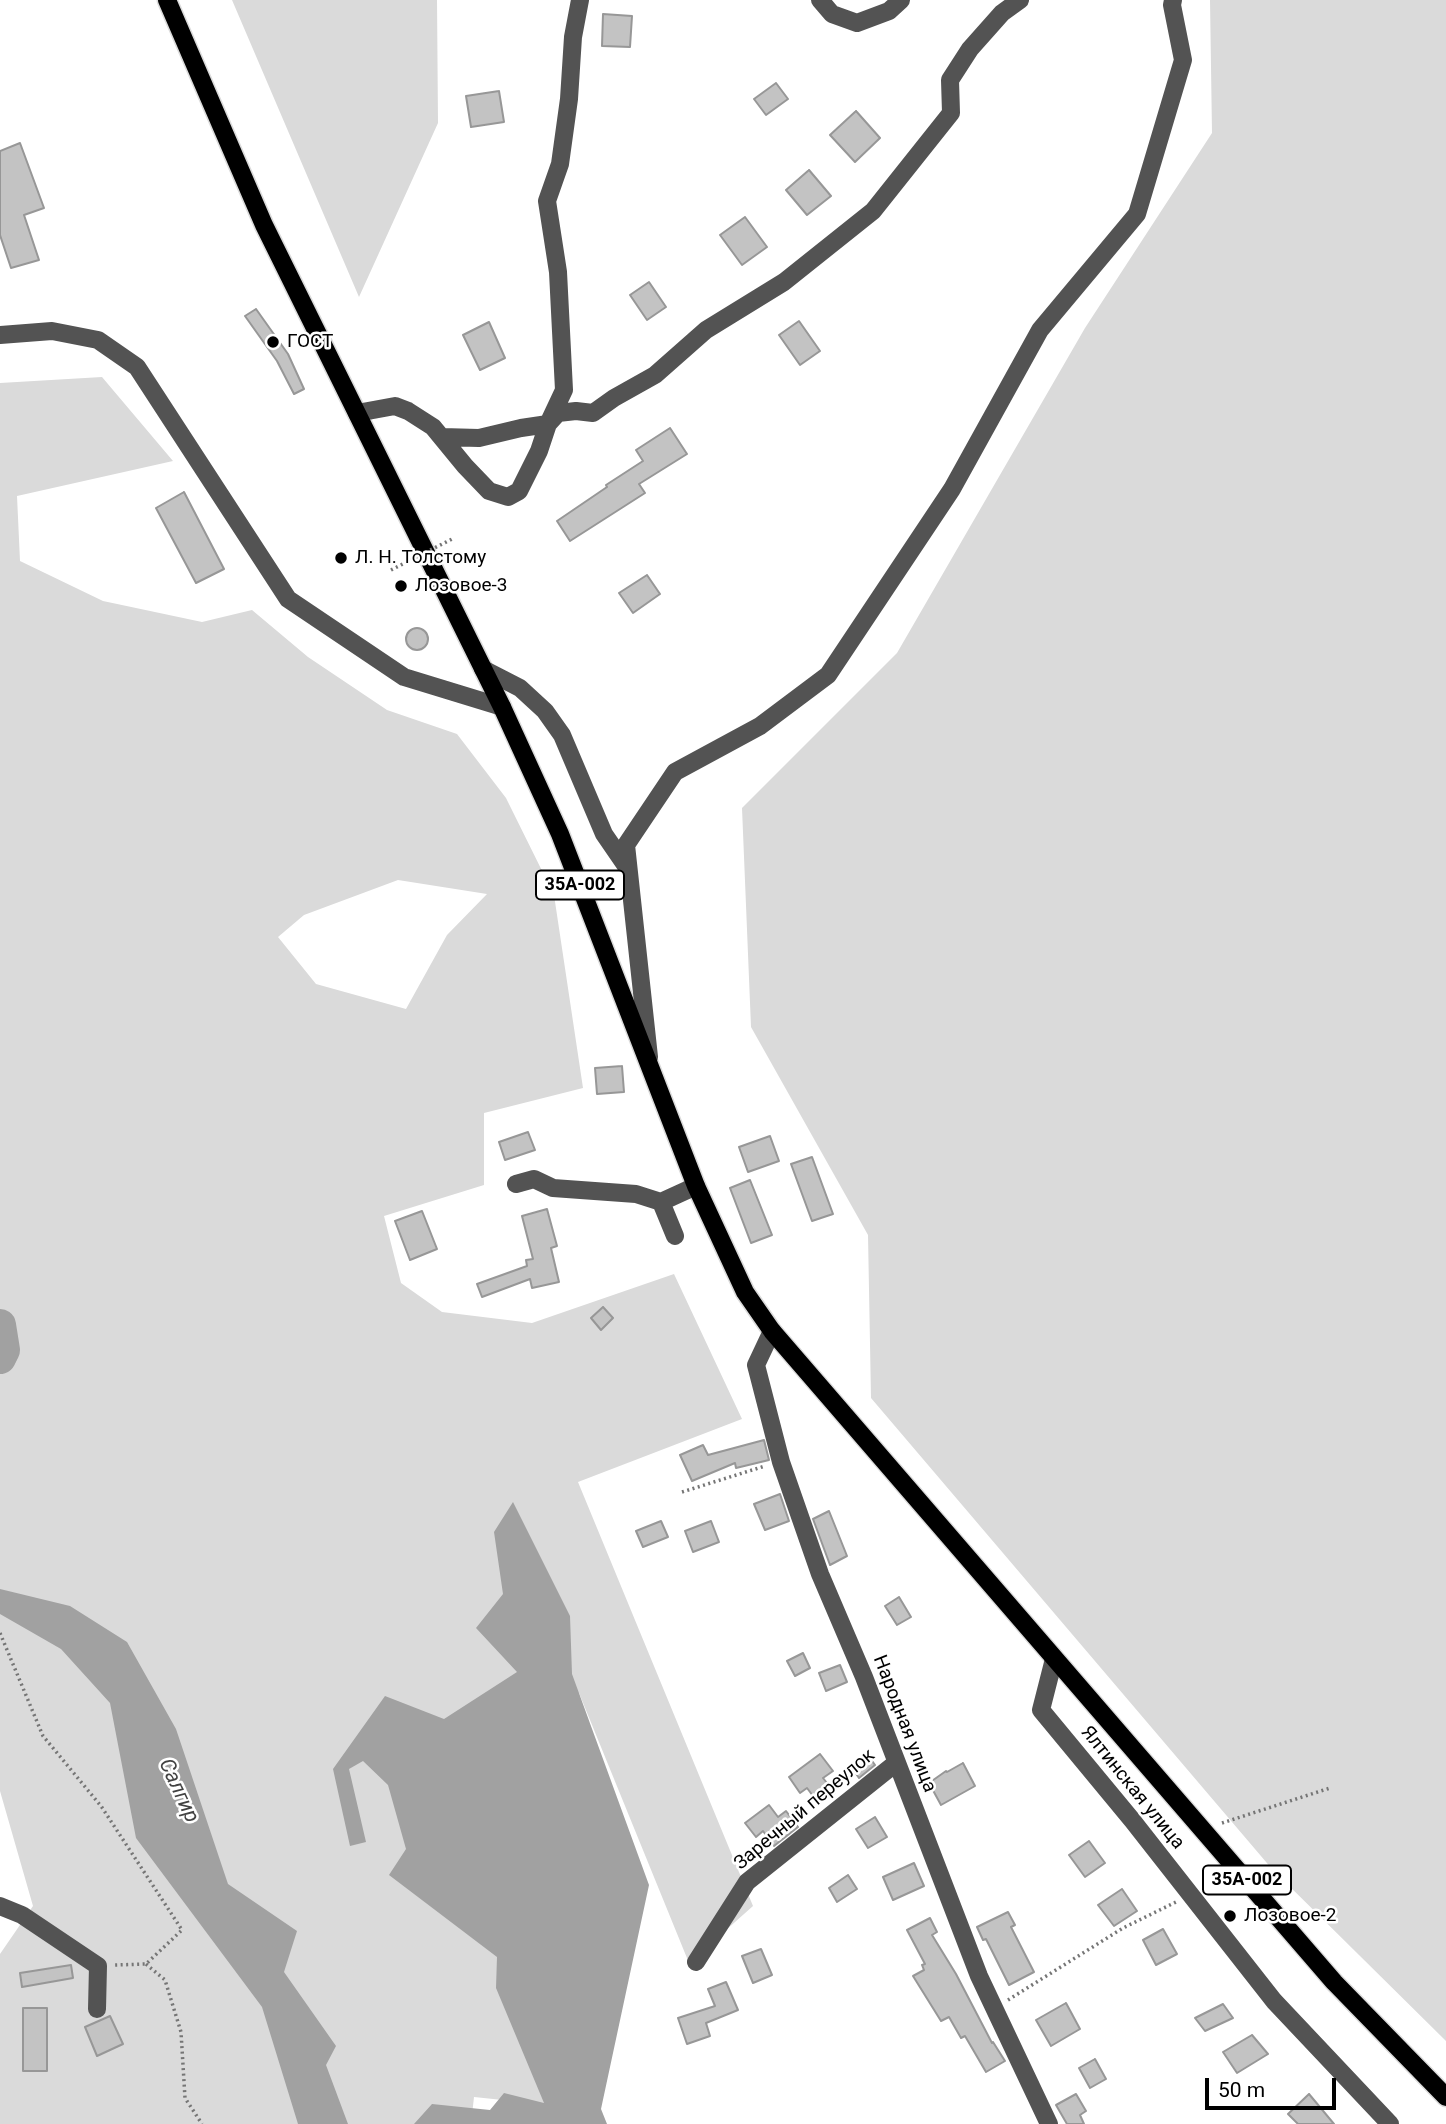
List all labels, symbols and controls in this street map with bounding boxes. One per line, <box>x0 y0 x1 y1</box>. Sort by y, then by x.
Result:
place label: ГОСТ <box>287 331 333 353</box>
marker: ГОСТ <box>265 334 281 350</box>
place label: Л. Н. Толстому <box>355 547 486 569</box>
marker: Л. Н. Толстому <box>333 550 349 566</box>
place label: Лозовое-3 <box>415 575 507 597</box>
marker: Лозовое-3 <box>393 578 409 594</box>
road number: 35А-002 <box>536 870 624 900</box>
street label: Народная улица <box>867 1652 941 1796</box>
street label: Ялтинская улица <box>1075 1722 1189 1854</box>
street label: Заречный переулок <box>730 1745 880 1875</box>
water label: Салгир <box>152 1755 204 1827</box>
road number: 35А-002 <box>1203 1866 1291 1894</box>
place label: Лозовое-2 <box>1244 1905 1336 1927</box>
marker: Лозовое-2 <box>1222 1908 1238 1924</box>
scale bar <box>1208 2064 1339 2108</box>
text: 50 m <box>1218 2078 1265 2102</box>

